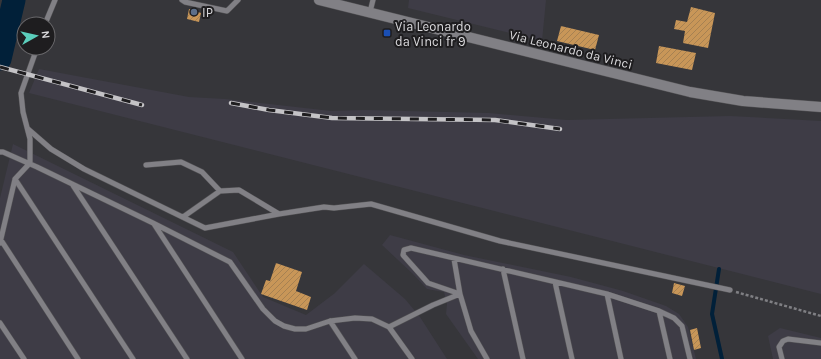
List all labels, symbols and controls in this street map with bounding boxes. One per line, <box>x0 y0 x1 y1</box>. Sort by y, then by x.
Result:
place label: IP <box>202 5 213 20</box>
marker: IP <box>189 7 199 17</box>
north arrow <box>16 16 56 56</box>
place label: Via Leonardo da Vinci fr 9 <box>395 19 471 49</box>
street label: Via Leonardo da Vinci <box>508 27 634 72</box>
marker: Via Leonardo da Vinci fr 9 <box>382 28 392 38</box>
text: N <box>38 30 52 39</box>

